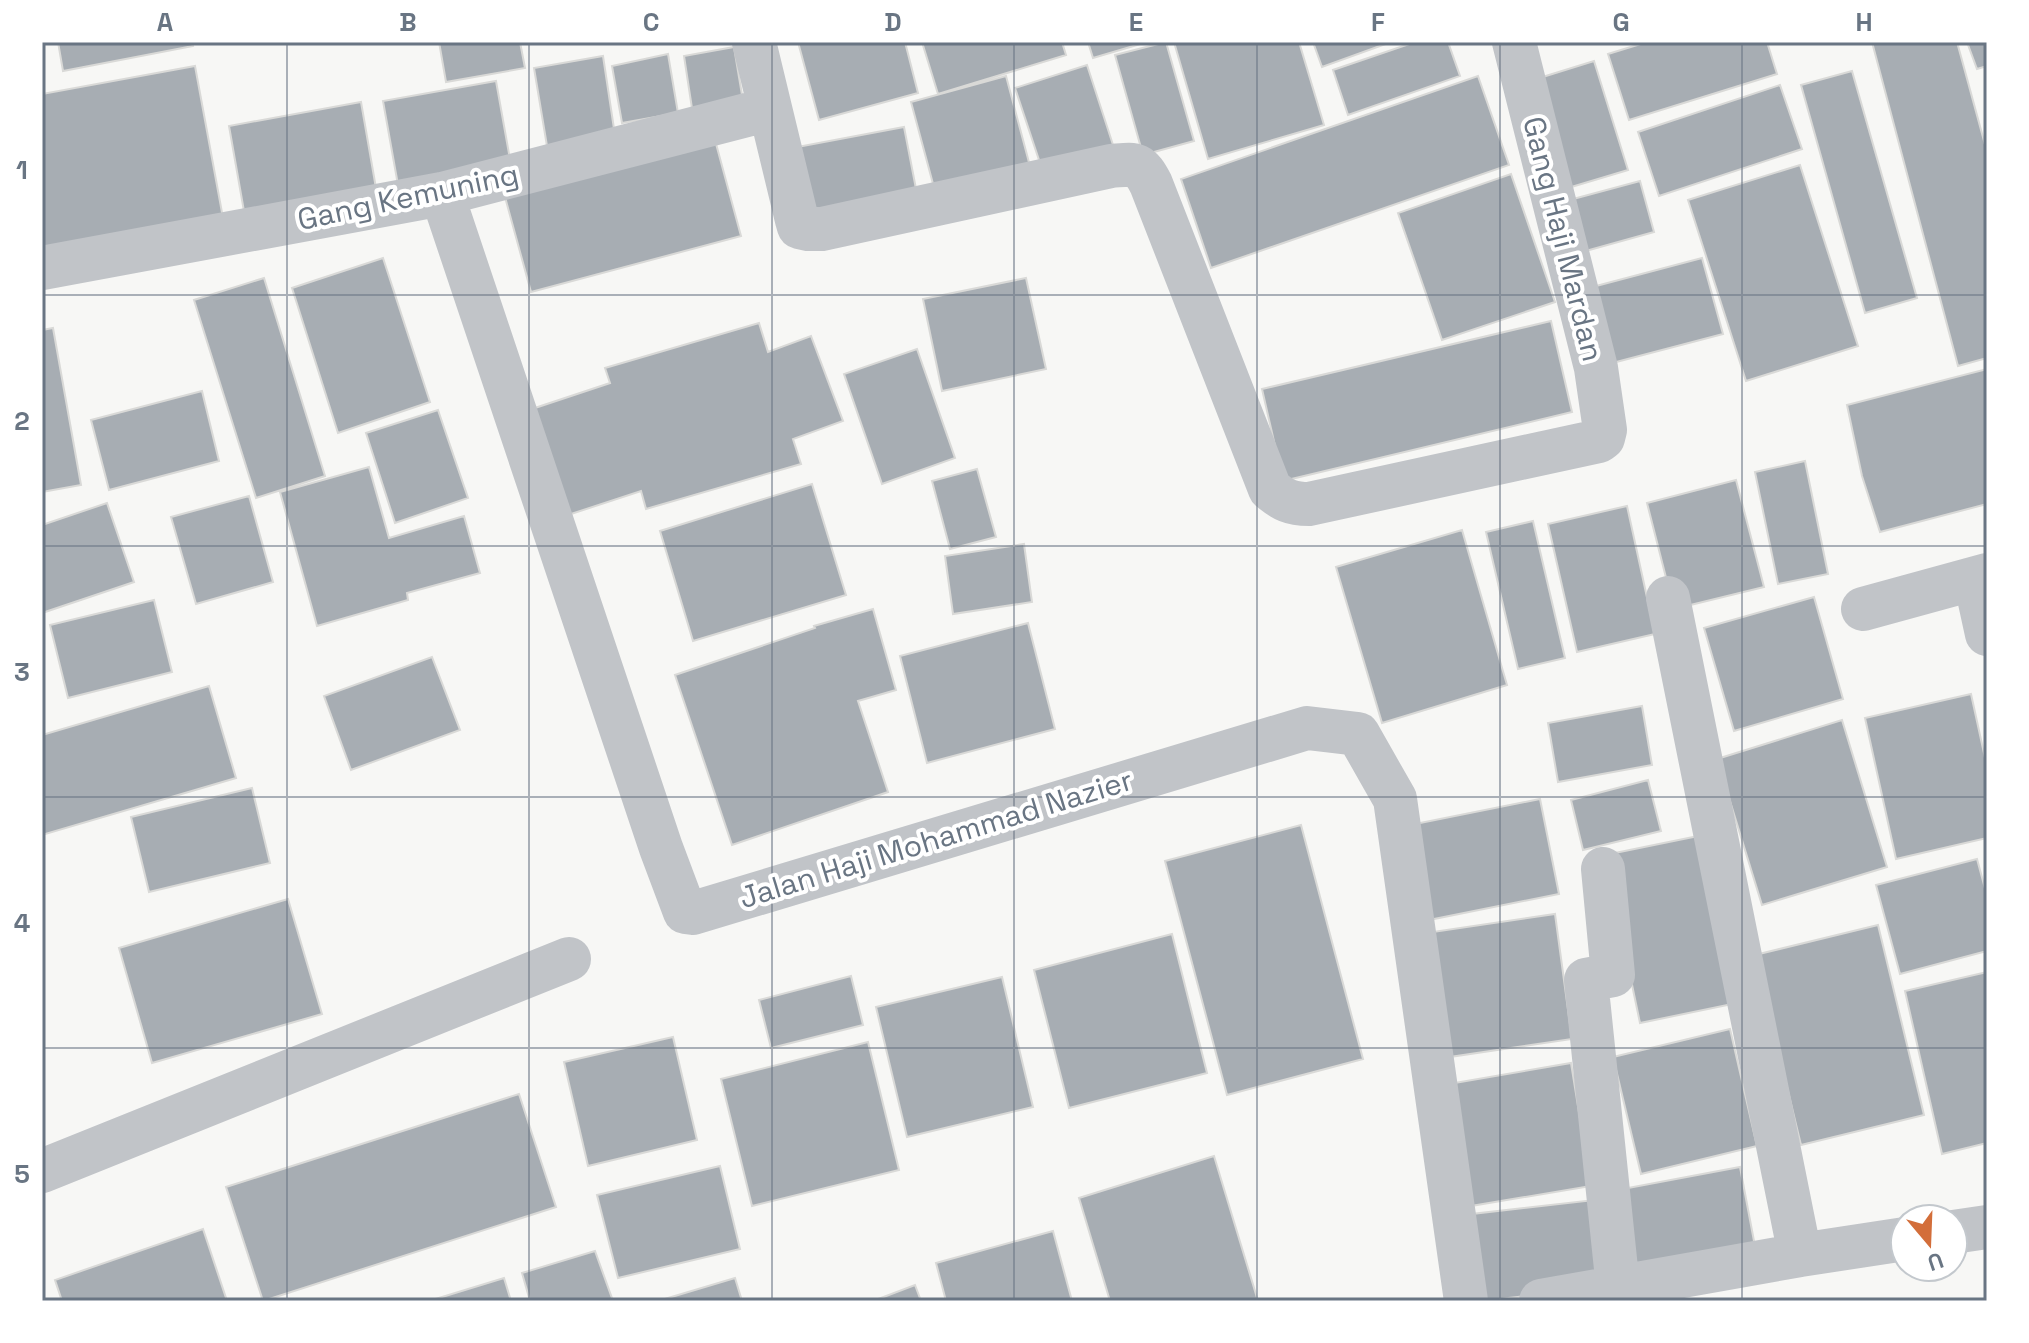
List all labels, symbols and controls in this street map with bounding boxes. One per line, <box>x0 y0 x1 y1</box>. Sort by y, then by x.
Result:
text: A <box>157 5 174 39</box>
text: B <box>399 5 417 39</box>
text: C <box>643 5 659 39</box>
text: D <box>884 5 902 39</box>
text: E <box>1129 5 1143 39</box>
text: F <box>1371 5 1385 39</box>
text: G <box>1612 5 1630 39</box>
text: H <box>1855 5 1873 39</box>
street label: Gang Haji Mardan <box>1514 113 1613 365</box>
text: 1 <box>16 153 28 187</box>
street label: Gang Kemuning <box>294 154 522 239</box>
text: 2 <box>14 404 30 438</box>
text: 3 <box>14 655 30 689</box>
street label: Jalan Haji Mohammad Nazier <box>734 760 1137 917</box>
text: 4 <box>14 906 30 940</box>
text: 5 <box>14 1157 30 1191</box>
north arrow <box>1889 1203 1969 1283</box>
text: U <box>1924 1246 1947 1278</box>

